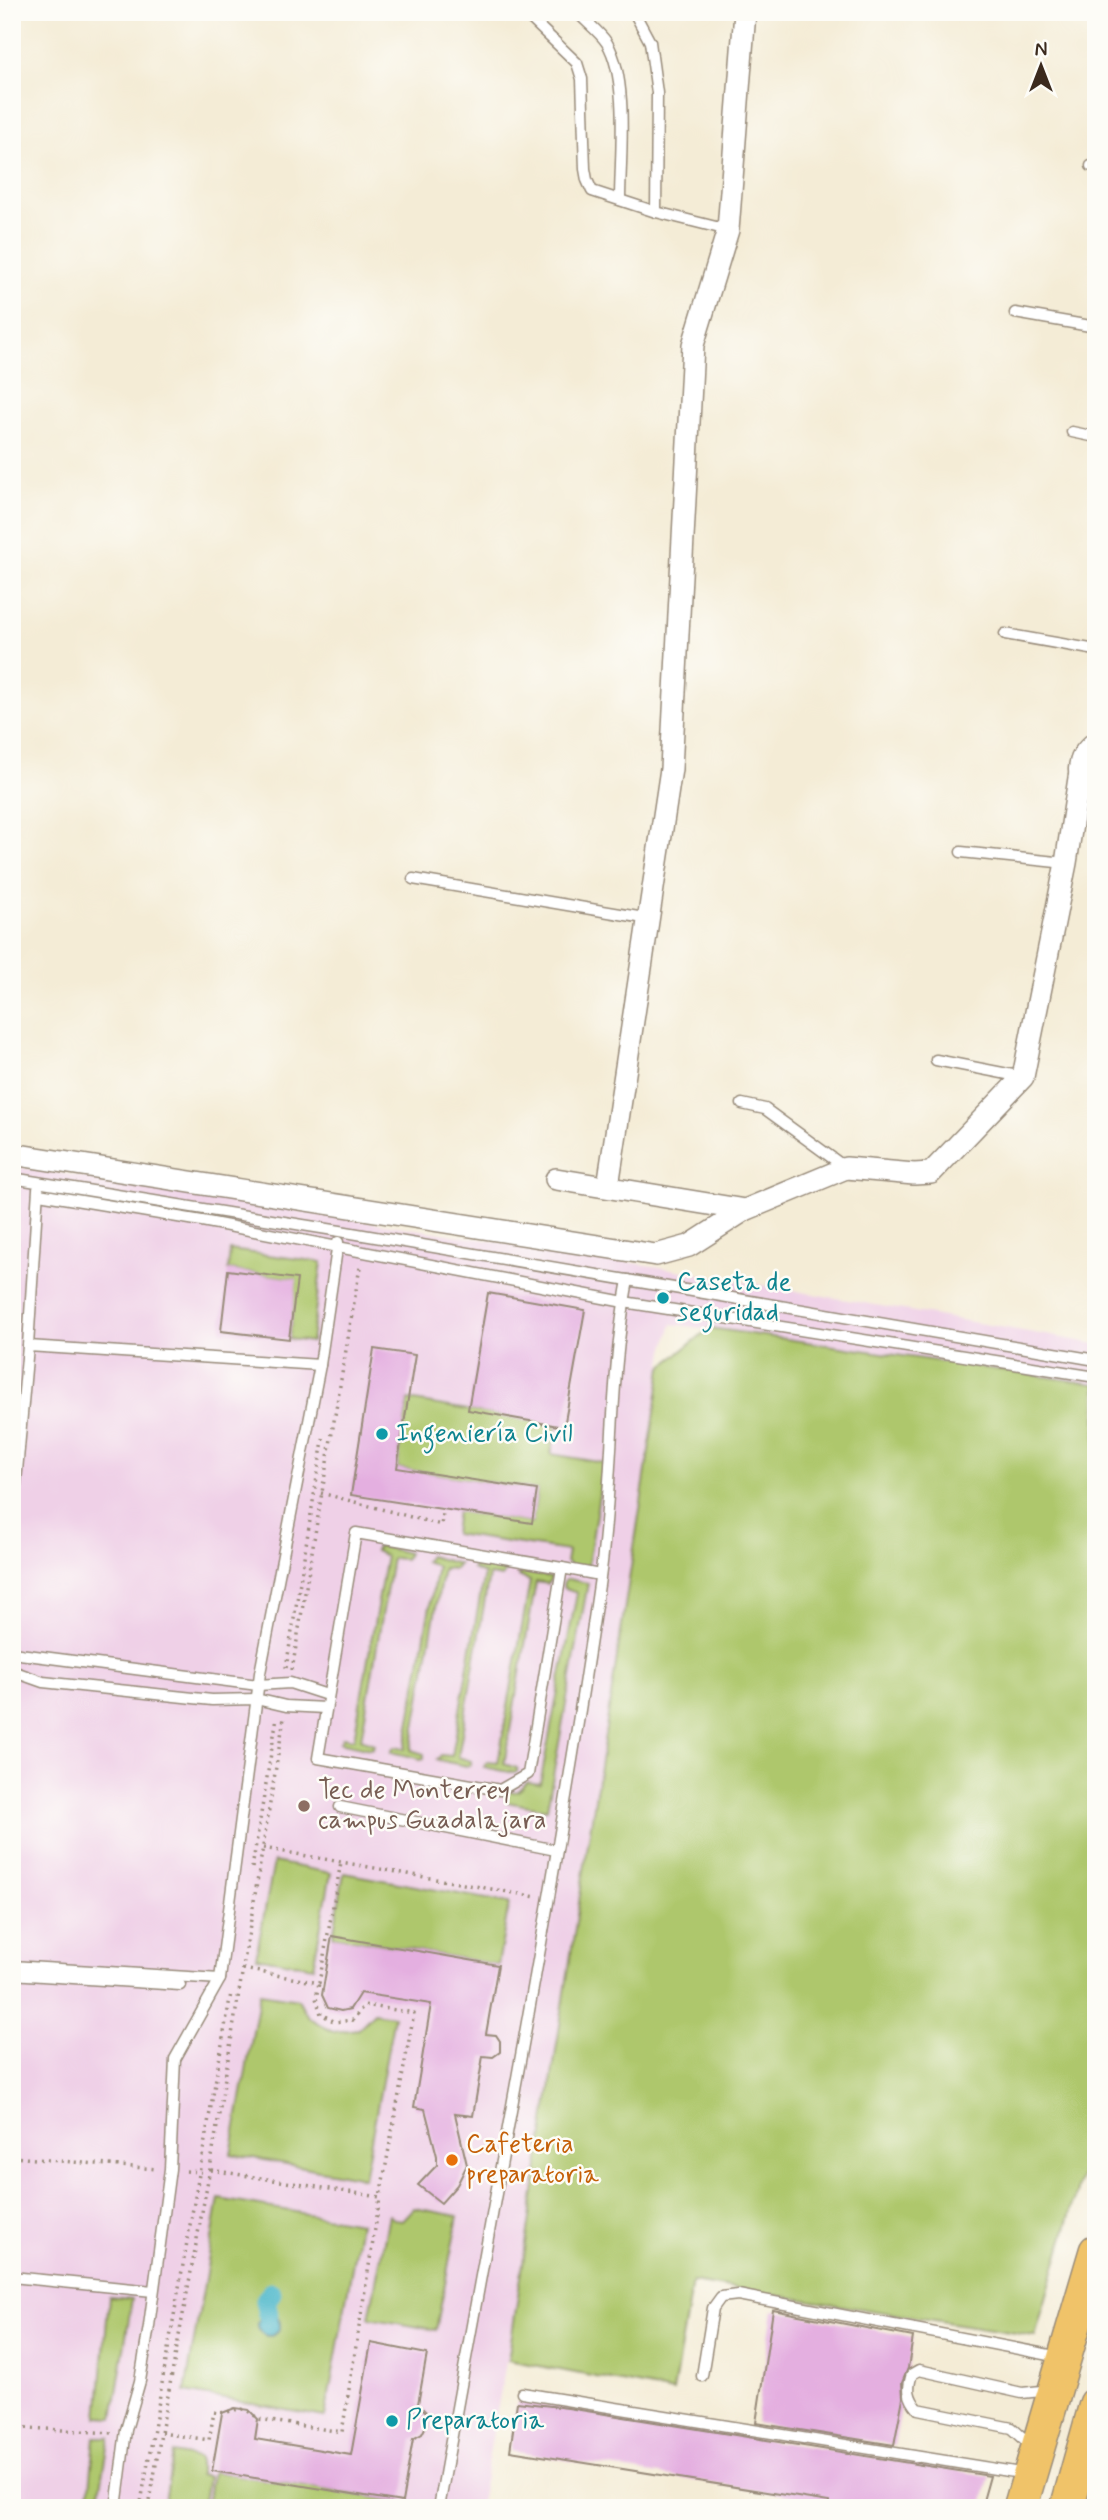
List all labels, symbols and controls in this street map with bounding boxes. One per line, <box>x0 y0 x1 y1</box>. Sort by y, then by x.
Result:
north arrow <box>1006 32 1076 102</box>
text: N <box>1035 38 1047 63</box>
place label: Caseta de seguridad <box>677 1266 791 1333</box>
marker: Caseta de seguridad <box>655 1290 671 1306</box>
place label: Ingeniería Civil <box>396 1417 573 1454</box>
marker: Ingeniería Civil <box>374 1426 390 1442</box>
place label: Tec de Monterrey campus Guadalajara <box>318 1774 546 1838</box>
marker: Tec de Monterrey campus Guadalajara <box>296 1798 312 1814</box>
place label: Cafeteria preparatoria <box>466 2128 599 2192</box>
marker: Cafeteria preparatoria <box>444 2152 460 2168</box>
place label: Preparatoria <box>406 2404 544 2438</box>
marker: Preparatoria <box>384 2413 400 2429</box>

